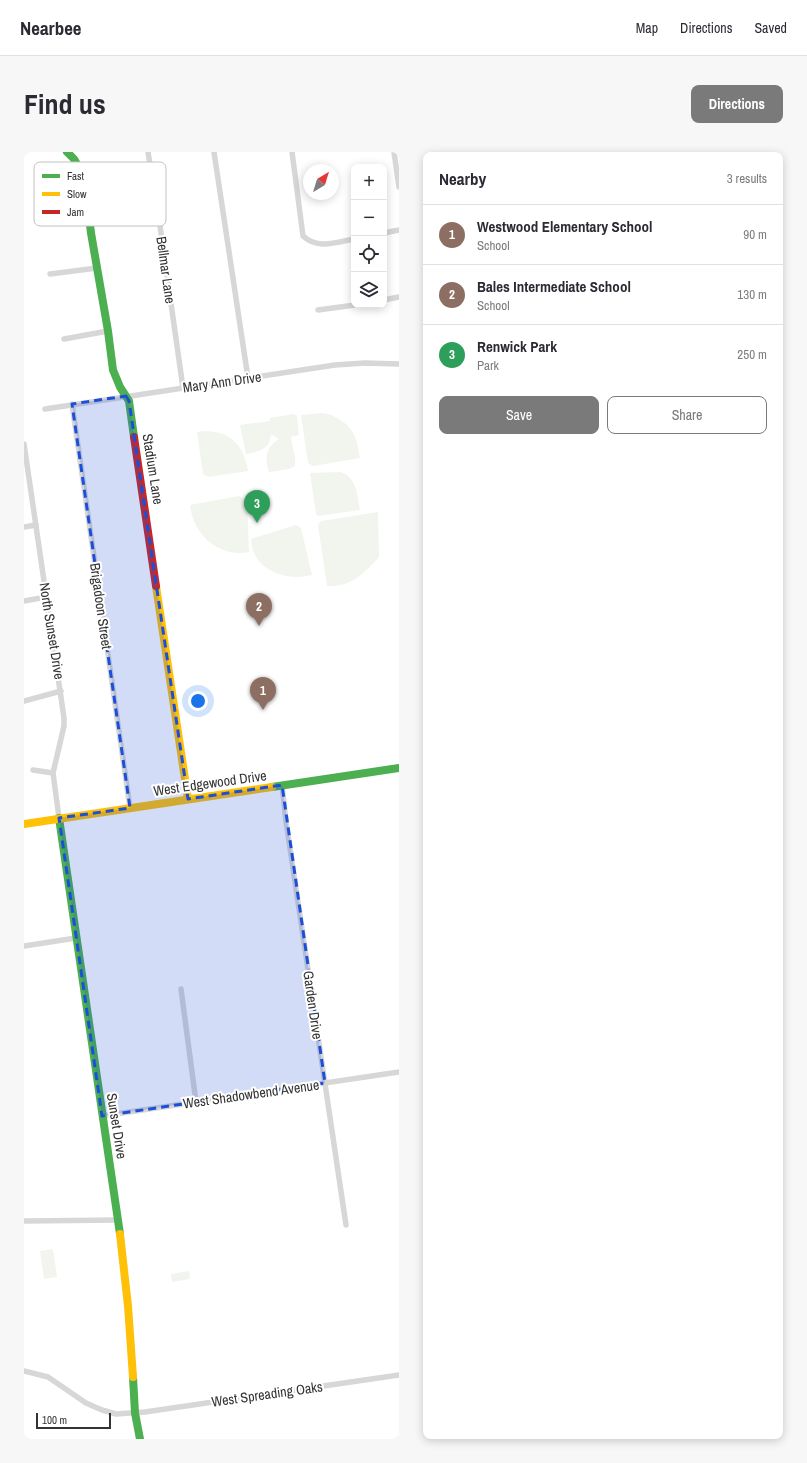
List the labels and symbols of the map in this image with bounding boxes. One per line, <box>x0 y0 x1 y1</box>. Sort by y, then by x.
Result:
legend <box>34 162 166 226</box>
north arrow <box>303 164 339 200</box>
text: Fast <box>67 169 85 183</box>
text: Slow <box>67 187 87 201</box>
text: Jam <box>67 205 84 219</box>
street label: Bellmar Lane <box>152 235 180 305</box>
street label: Mary Ann Drive <box>182 368 262 396</box>
street label: Stadium Lane <box>139 432 167 506</box>
pin: 3 <box>244 490 270 523</box>
street label: Brigadoon Street <box>86 562 116 650</box>
street label: North Sunset Drive <box>35 581 69 681</box>
pin: 2 <box>246 593 272 626</box>
pin: 1 <box>250 677 276 710</box>
your location <box>188 691 208 711</box>
street label: West Edgewood Drive <box>152 766 268 800</box>
street label: Garden Drive <box>299 970 327 1040</box>
street label: West Shadowbend Avenue <box>182 1076 320 1112</box>
street label: Sunset Drive <box>103 1092 131 1160</box>
street label: West Spreading Oaks <box>210 1377 324 1411</box>
scale bar <box>36 1411 111 1430</box>

